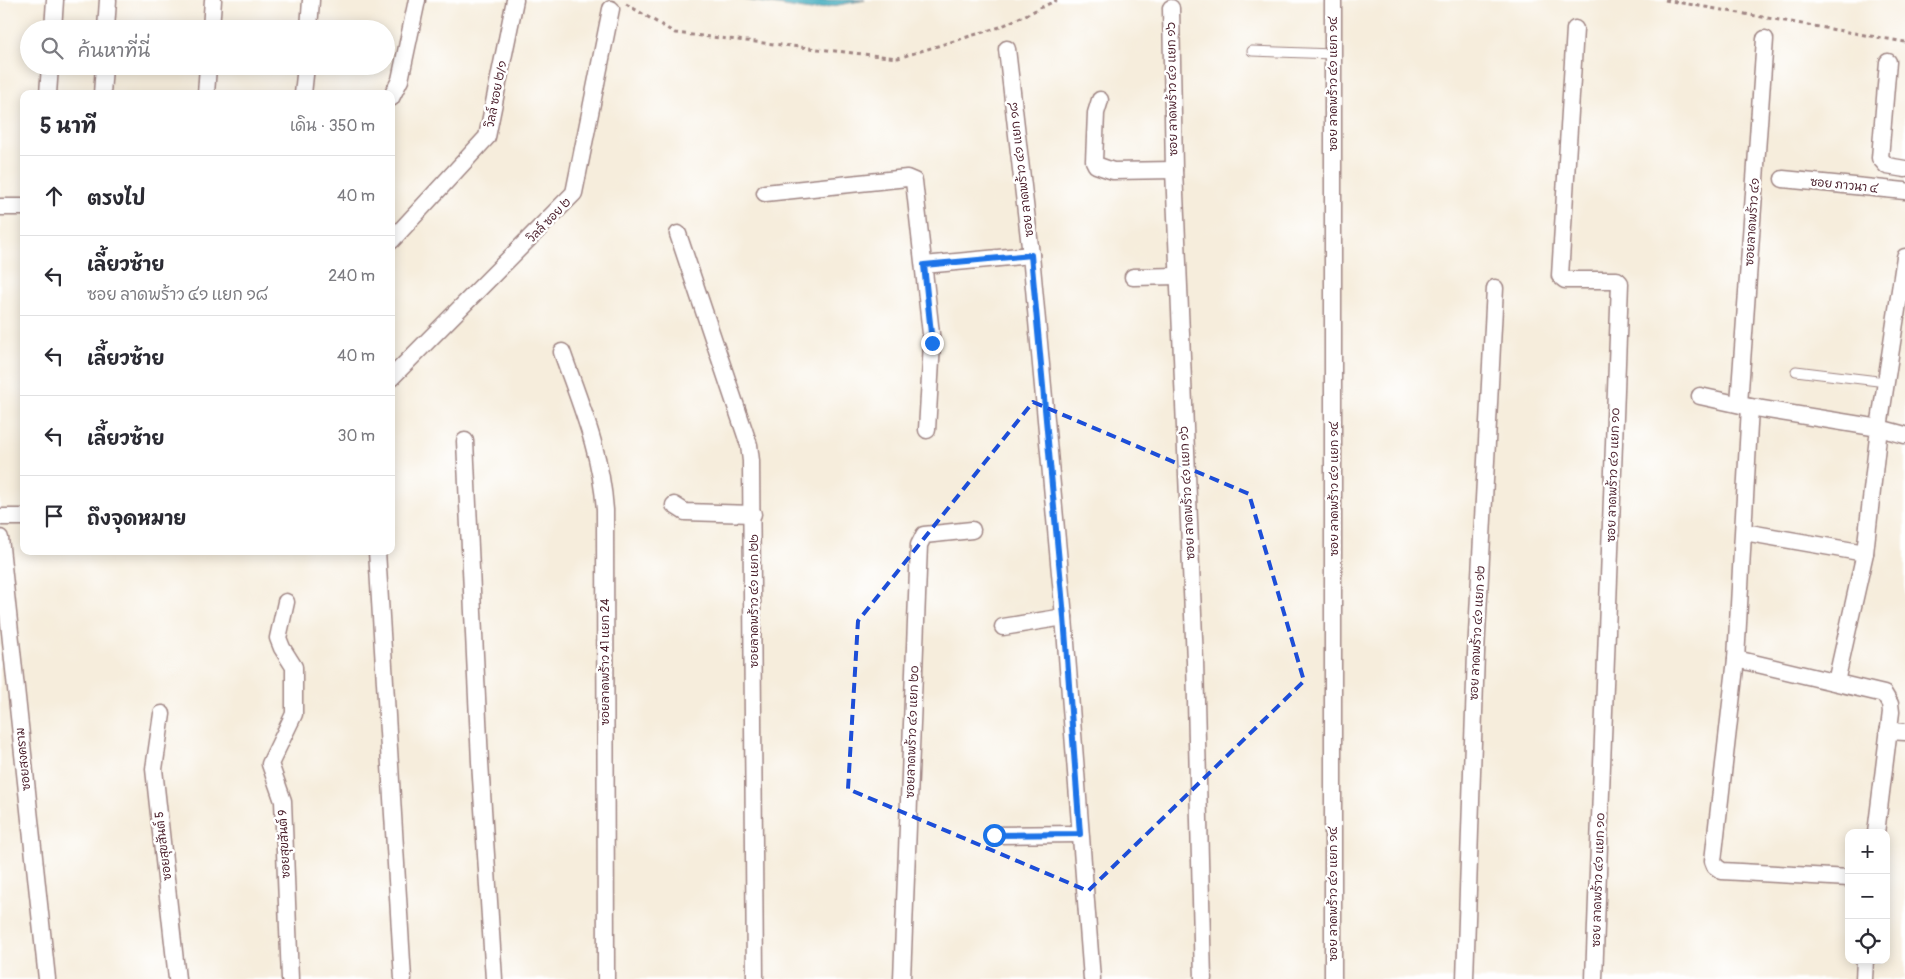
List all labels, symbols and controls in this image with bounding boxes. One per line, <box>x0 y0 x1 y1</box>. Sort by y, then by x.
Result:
street label: ซอย ลาดพร้าว ๔๑ แยก ๑๔ <box>1326 16 1341 151</box>
search box <box>20 20 395 75</box>
street label: ซอย ลาดพร้าว ๔๑ แยก ๑๖ <box>1164 21 1181 156</box>
icon: search <box>38 34 66 62</box>
text: ค้นหาที่นี่ <box>78 39 150 63</box>
street label: วิลล์ ซอย ๒/๑ <box>482 59 510 129</box>
street label: ซอย ลาดพร้าว ๔๑ แยก ๑๘ <box>1006 101 1037 238</box>
text: 5 นาที <box>40 113 96 140</box>
text: เดิน · 350 m <box>290 116 375 136</box>
street label: ซอย ภาวนา ๔ <box>1809 174 1880 197</box>
street label: ซอยลาดพร้าว ๔๑ <box>1742 177 1763 267</box>
icon: ahead <box>40 182 68 210</box>
text: 40 m <box>337 186 375 206</box>
text: ตรงไป <box>87 187 145 211</box>
street label: วิลล์ ซอย ๒ <box>523 194 574 246</box>
text: เลี้ยวซ้าย <box>87 253 164 277</box>
icon: left <box>40 262 68 290</box>
text: 240 m <box>328 266 375 286</box>
text: ซอย ลาดพร้าว ๔๑ แยก ๑๘ <box>87 285 267 305</box>
route end <box>921 332 944 355</box>
icon: left <box>40 342 68 370</box>
text: 40 m <box>337 346 375 366</box>
text: เลี้ยวซ้าย <box>87 347 164 371</box>
street label: ซอย ลาดพร้าว ๔๑ แยก ๑๐ <box>1604 407 1623 542</box>
street label: ซอย ลาดพร้าว ๔๑ แยก ๑๔ <box>1327 421 1342 556</box>
icon: left <box>40 422 68 450</box>
street label: ซอย ลาดพร้าว ๔๑ แยก ๑๖ <box>1176 425 1198 560</box>
text: 30 m <box>337 426 375 446</box>
text: เลี้ยวซ้าย <box>87 427 164 451</box>
icon: arrive <box>40 502 68 530</box>
text: ถึงจุดหมาย <box>87 507 186 531</box>
street label: ซอยลาดพร้าว ๔๑ แยก ๒๒ <box>747 534 762 668</box>
street label: ซอย ลาดพร้าว ๔๑ แยก ๑๒ <box>1466 565 1489 701</box>
street label: ซอยลาดพร้าว 41 แยก 24 <box>598 598 613 725</box>
street label: ซอยลาดพร้าว ๔๑ แยก ๒๐ <box>903 665 922 799</box>
street label: ซอยสงคราม <box>13 727 34 791</box>
street label: ซอยสุขสันต์ 9 <box>274 809 295 879</box>
street label: ซอยสุขสันต์ 5 <box>151 810 176 881</box>
street label: ซอย ลาดพร้าว ๔๑ แยก ๑๐ <box>1589 812 1608 947</box>
route start <box>983 824 1006 847</box>
street label: ซอย ลาดพร้าว ๔๑ แยก ๑๔ <box>1326 826 1341 961</box>
map controls <box>1845 829 1890 964</box>
button: + <box>1845 829 1890 874</box>
button: − <box>1845 874 1890 919</box>
button: locate <box>1845 919 1890 964</box>

